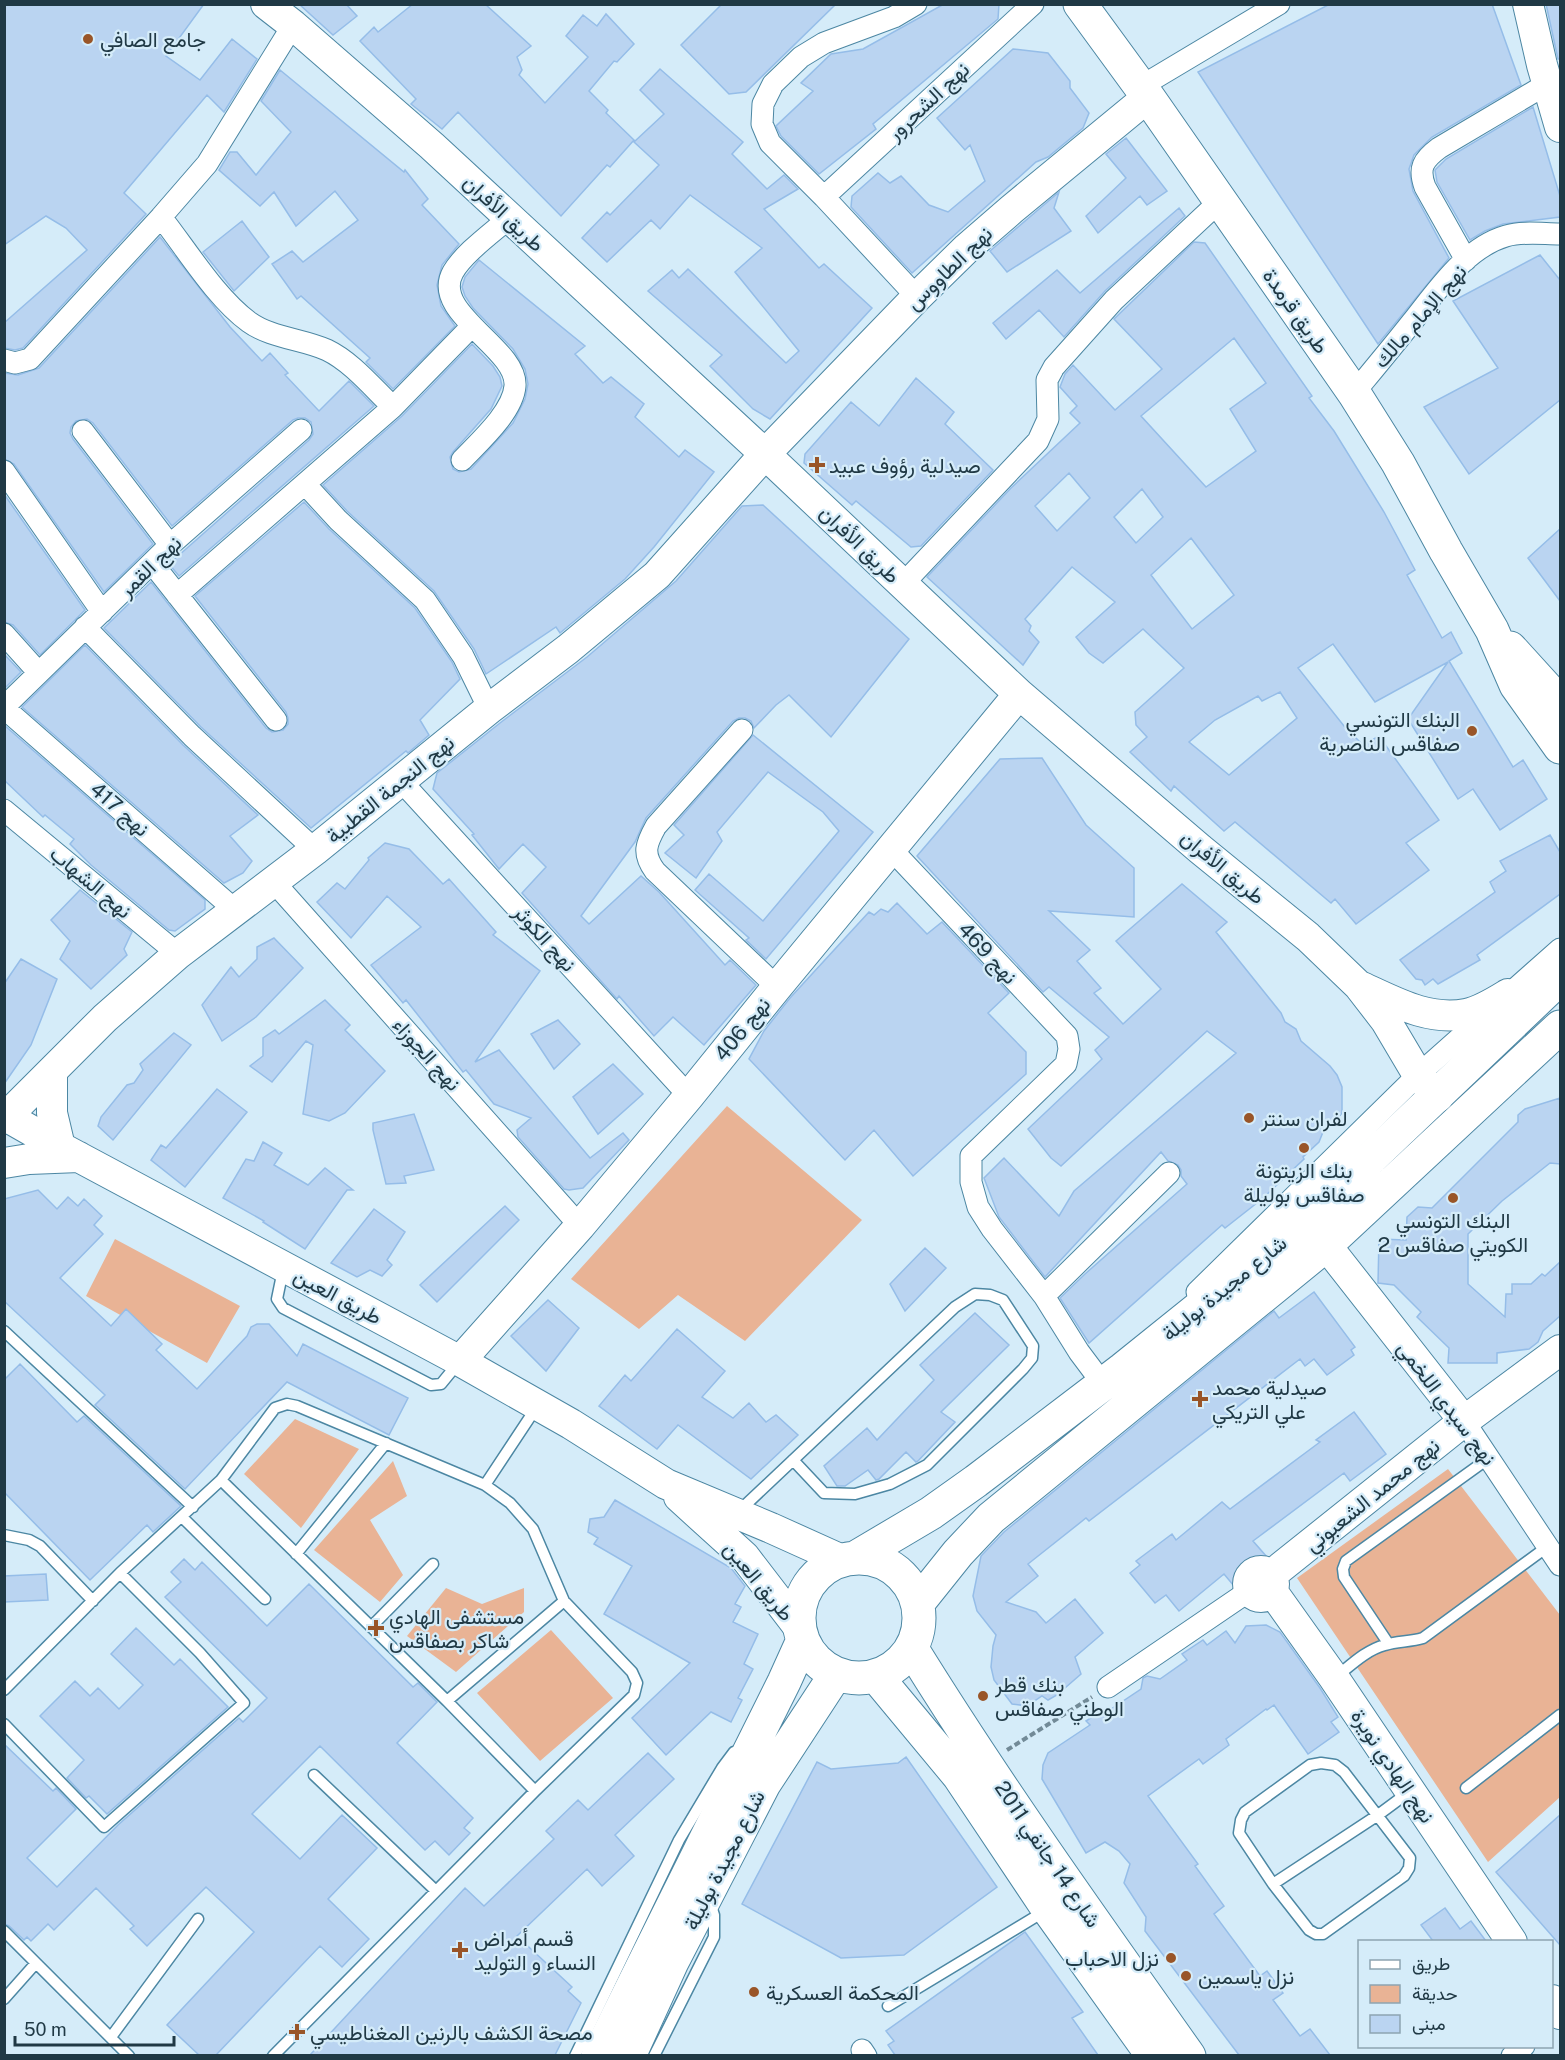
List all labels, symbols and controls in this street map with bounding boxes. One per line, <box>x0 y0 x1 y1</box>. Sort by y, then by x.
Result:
place label: جامع الصافي <box>100 27 206 57</box>
marker: جامع الصافي <box>81 32 95 46</box>
street label: نهج الشحرور <box>881 57 976 148</box>
street label: طريق الأفران <box>458 169 550 258</box>
street label: نهج الطاووس <box>901 221 999 317</box>
street label: نهج الإمام مالك <box>1368 259 1473 374</box>
street label: طريق قرمدة <box>1257 264 1334 359</box>
place label: صيدلية رؤوف عبيد <box>829 453 981 479</box>
marker: صيدلية رؤوف عبيد <box>810 458 824 472</box>
street label: طريق الأفران <box>814 500 905 589</box>
street label: نهج القمر <box>113 530 188 604</box>
place label: البنك التونسي صفاقس الناصرية <box>1319 707 1460 757</box>
marker: البنك التونسي صفاقس الناصرية <box>1465 724 1479 738</box>
street label: نهج النجمة القطبية <box>321 730 460 850</box>
street label: نهج 417 <box>84 776 155 843</box>
street label: طريق الأفران <box>1175 825 1270 910</box>
street label: نهج الشهاب <box>44 841 137 925</box>
street label: نهج الكوثر <box>506 899 582 978</box>
street label: نهج 469 <box>952 917 1023 990</box>
street label: نهج 406 <box>709 992 777 1067</box>
street label: نهج الجوزاء <box>386 1012 466 1097</box>
place label: لفران سنتر <box>1260 1106 1348 1132</box>
marker: لفران سنتر <box>1242 1111 1256 1125</box>
marker: بنك الزيتونة صفاقس بوليلة <box>1297 1141 1311 1155</box>
place label: بنك الزيتونة صفاقس بوليلة <box>1244 1158 1364 1208</box>
marker: البنك التونسي الكويتي صفاقس 2 <box>1446 1191 1460 1205</box>
place label: البنك التونسي الكويتي صفاقس 2 <box>1378 1208 1528 1262</box>
street label: شارع مجيدة بوليلة <box>1157 1230 1293 1348</box>
street label: طريق العين <box>289 1262 386 1330</box>
street label: نهج سيدي اللخمي <box>1388 1336 1502 1473</box>
place label: صيدلية محمد علي التريكي <box>1212 1375 1327 1429</box>
marker: صيدلية محمد علي التريكي <box>1193 1392 1207 1406</box>
street label: نهج محمد الشعبوني <box>1299 1433 1448 1561</box>
street label: طريق العين <box>718 1536 799 1626</box>
place label: مستشفى الهادي شاكر بصفاقس <box>389 1604 524 1654</box>
marker: مستشفى الهادي شاكر بصفاقس <box>367 1619 385 1637</box>
place label: بنك قطر الوطني صفاقس <box>994 1672 1124 1726</box>
marker: بنك قطر الوطني صفاقس <box>976 1689 990 1703</box>
street label: نهج الهادي نويرة <box>1342 1704 1440 1830</box>
street label: شارع 14 جانفي 2011 <box>986 1776 1106 1935</box>
street label: شارع مجيدة بوليلة <box>678 1786 772 1935</box>
place label: قسم أمراض النساء و التوليد <box>474 1926 596 1976</box>
legend <box>1358 1940 1553 2048</box>
marker: قسم أمراض النساء و التوليد <box>451 1941 469 1959</box>
place label: نزل الاحباب <box>1065 1946 1159 1972</box>
marker: نزل الاحباب <box>1164 1951 1178 1965</box>
text: طريق <box>1412 1953 1450 1975</box>
place label: نزل ياسمين <box>1198 1964 1294 1990</box>
marker: نزل ياسمين <box>1179 1969 1193 1983</box>
place label: المحكمة العسكرية <box>766 1980 919 2006</box>
text: حديقة <box>1412 1983 1458 2004</box>
marker: المحكمة العسكرية <box>747 1985 761 1999</box>
scale bar <box>15 2009 174 2047</box>
text: مبنى <box>1412 2013 1446 2035</box>
text: 50 m <box>24 2019 67 2040</box>
place label: مصحة الكشف بالرنين المغناطيسي <box>310 2020 593 2050</box>
marker: مصحة الكشف بالرنين المغناطيسي <box>288 2023 306 2041</box>

